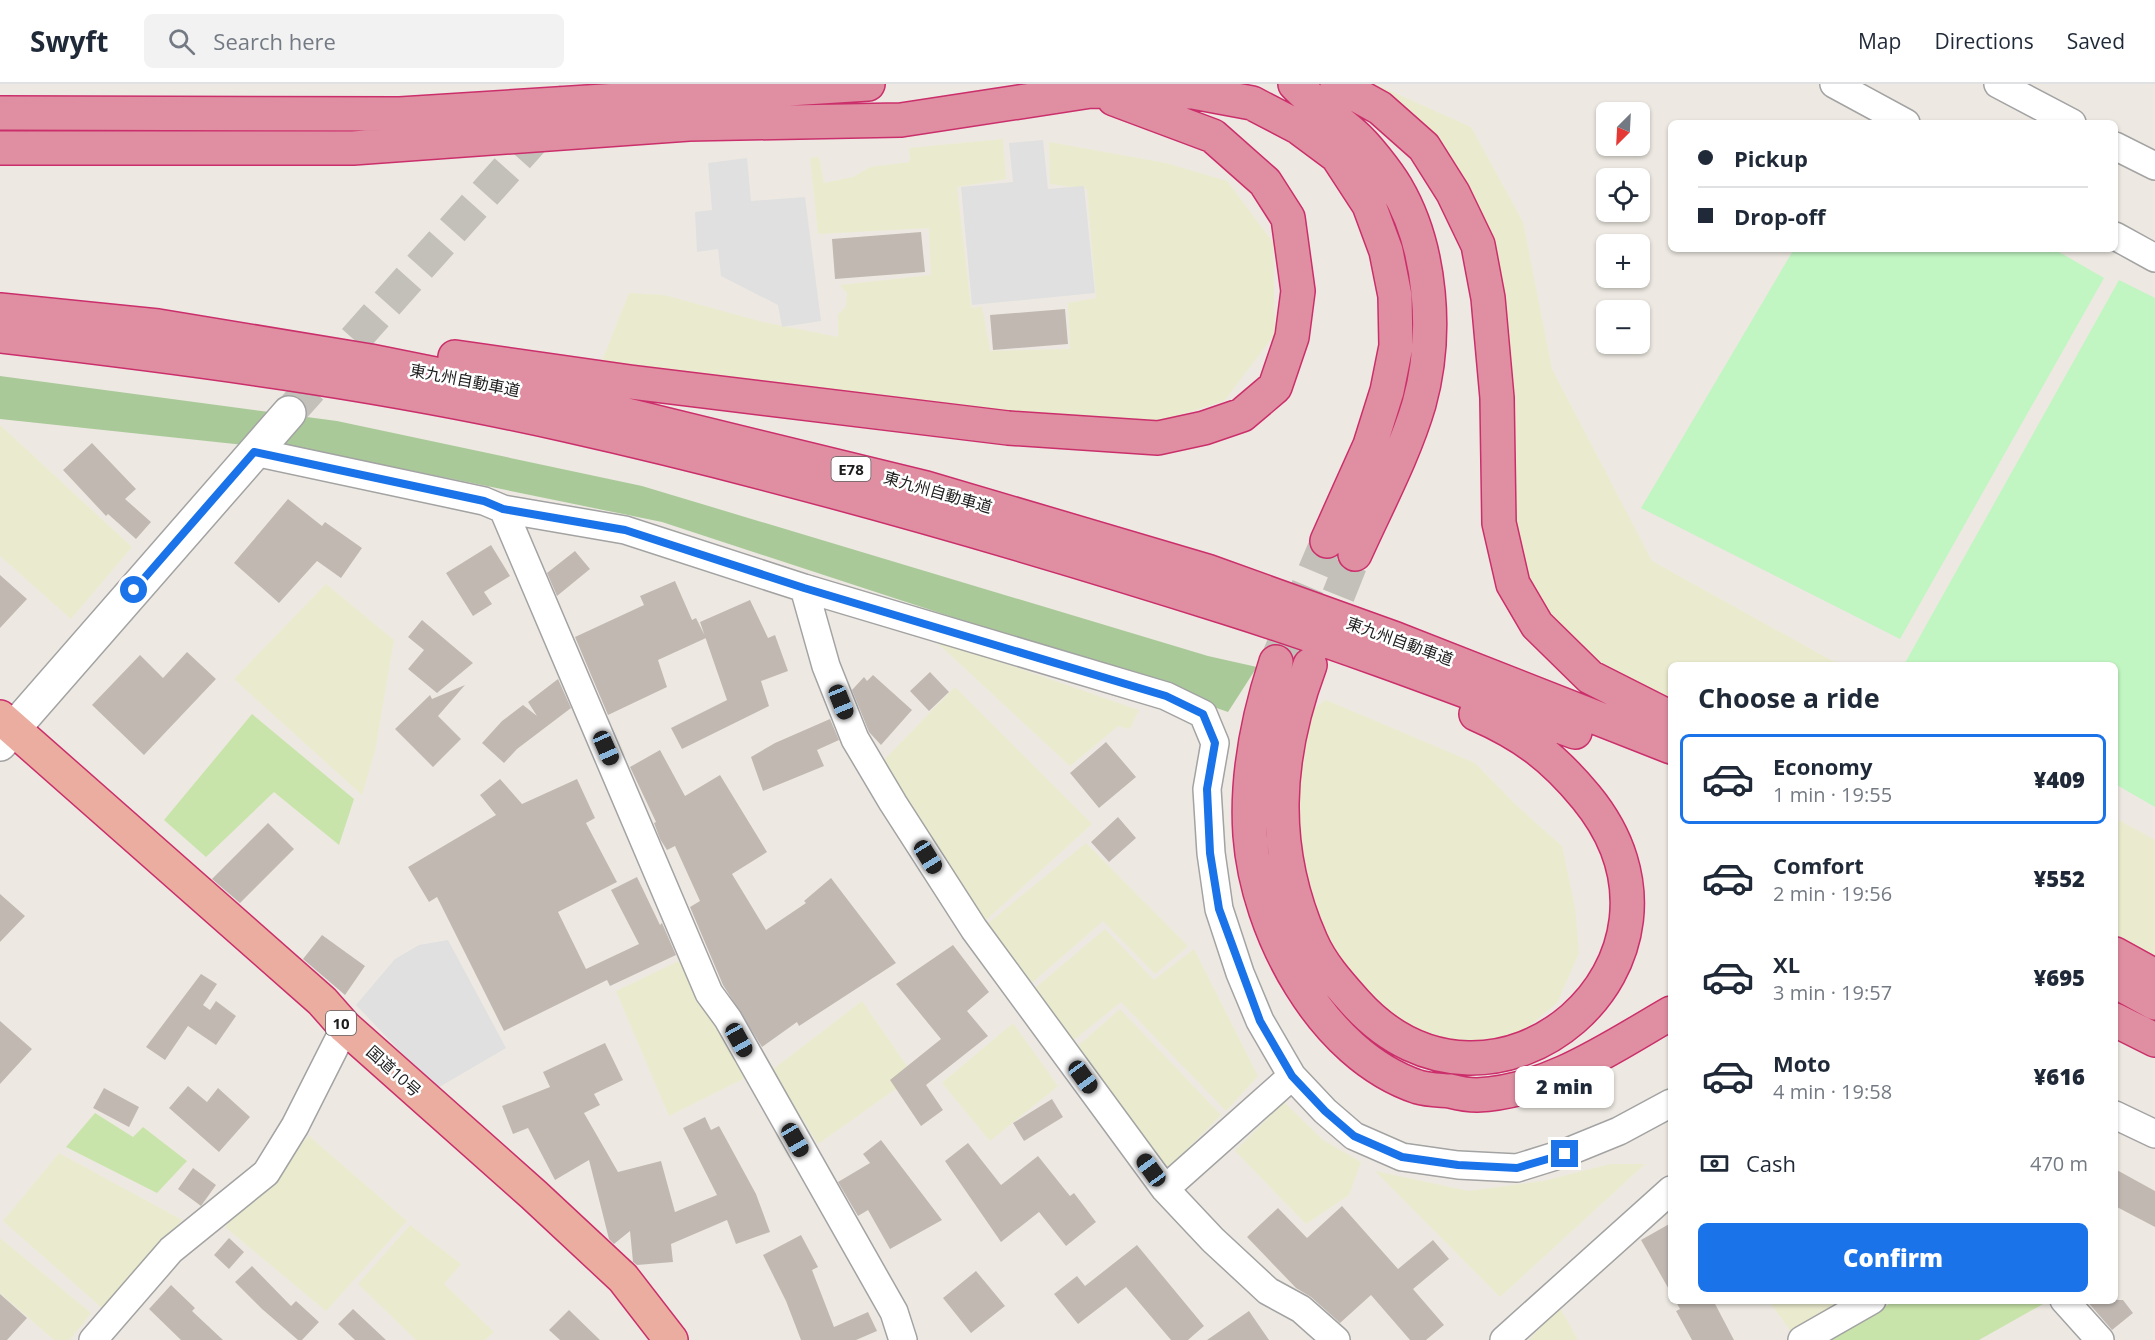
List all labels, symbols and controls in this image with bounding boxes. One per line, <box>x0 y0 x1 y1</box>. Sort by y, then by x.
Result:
search box <box>144 14 564 68</box>
text: Swyft <box>30 22 108 60</box>
icon: search <box>165 25 198 58</box>
text: Search here <box>213 26 336 56</box>
text: Map <box>1858 27 1901 55</box>
text: Directions <box>1934 27 2034 55</box>
text: Saved <box>2067 27 2125 55</box>
north arrow <box>1596 102 1650 156</box>
map controls <box>1596 102 1650 354</box>
text: Pickup <box>1734 143 1808 173</box>
button: locate <box>1596 168 1650 222</box>
text: Drop-off <box>1734 201 1826 231</box>
button: + <box>1596 234 1650 288</box>
button: − <box>1596 300 1650 354</box>
street label: 東九州自動車道 <box>408 359 522 401</box>
road number: E78 <box>832 457 870 481</box>
street label: 東九州自動車道 <box>881 466 995 518</box>
route start <box>120 576 147 603</box>
street label: 東九州自動車道 <box>1344 612 1456 670</box>
text: Choose a ride <box>1698 679 1880 716</box>
car <box>826 682 856 722</box>
car <box>590 728 622 768</box>
text: Economy <box>1773 751 1872 781</box>
icon: car <box>1701 752 1755 806</box>
text: ¥409 <box>2033 764 2085 794</box>
text: 1 min · 19:55 <box>1773 781 1892 808</box>
car <box>911 837 945 877</box>
text: Comfort <box>1773 850 1864 880</box>
icon: car <box>1701 851 1755 905</box>
text: ¥552 <box>2033 863 2085 893</box>
text: 2 min · 19:56 <box>1773 880 1892 907</box>
text: XL <box>1773 949 1800 979</box>
icon: car <box>1701 950 1755 1004</box>
text: ¥695 <box>2033 962 2085 992</box>
text: 3 min · 19:57 <box>1773 979 1892 1006</box>
road number: 10 <box>326 1011 356 1035</box>
car <box>722 1020 756 1060</box>
street label: 国道10号 <box>362 1041 426 1101</box>
text: Moto <box>1773 1048 1831 1078</box>
icon: car <box>1701 1049 1755 1103</box>
car <box>1065 1057 1101 1097</box>
text: ¥616 <box>2033 1061 2085 1091</box>
callout: 2 min <box>1516 1067 1614 1109</box>
text: 2 min <box>1536 1073 1593 1100</box>
text: 4 min · 19:58 <box>1773 1078 1892 1105</box>
car <box>778 1120 812 1160</box>
route end <box>1551 1140 1578 1167</box>
icon: cash <box>1698 1147 1731 1180</box>
text: Cash <box>1746 1148 1796 1178</box>
car <box>1133 1150 1169 1190</box>
text: 470 m <box>2030 1150 2088 1177</box>
button: Confirm <box>1698 1223 2088 1292</box>

